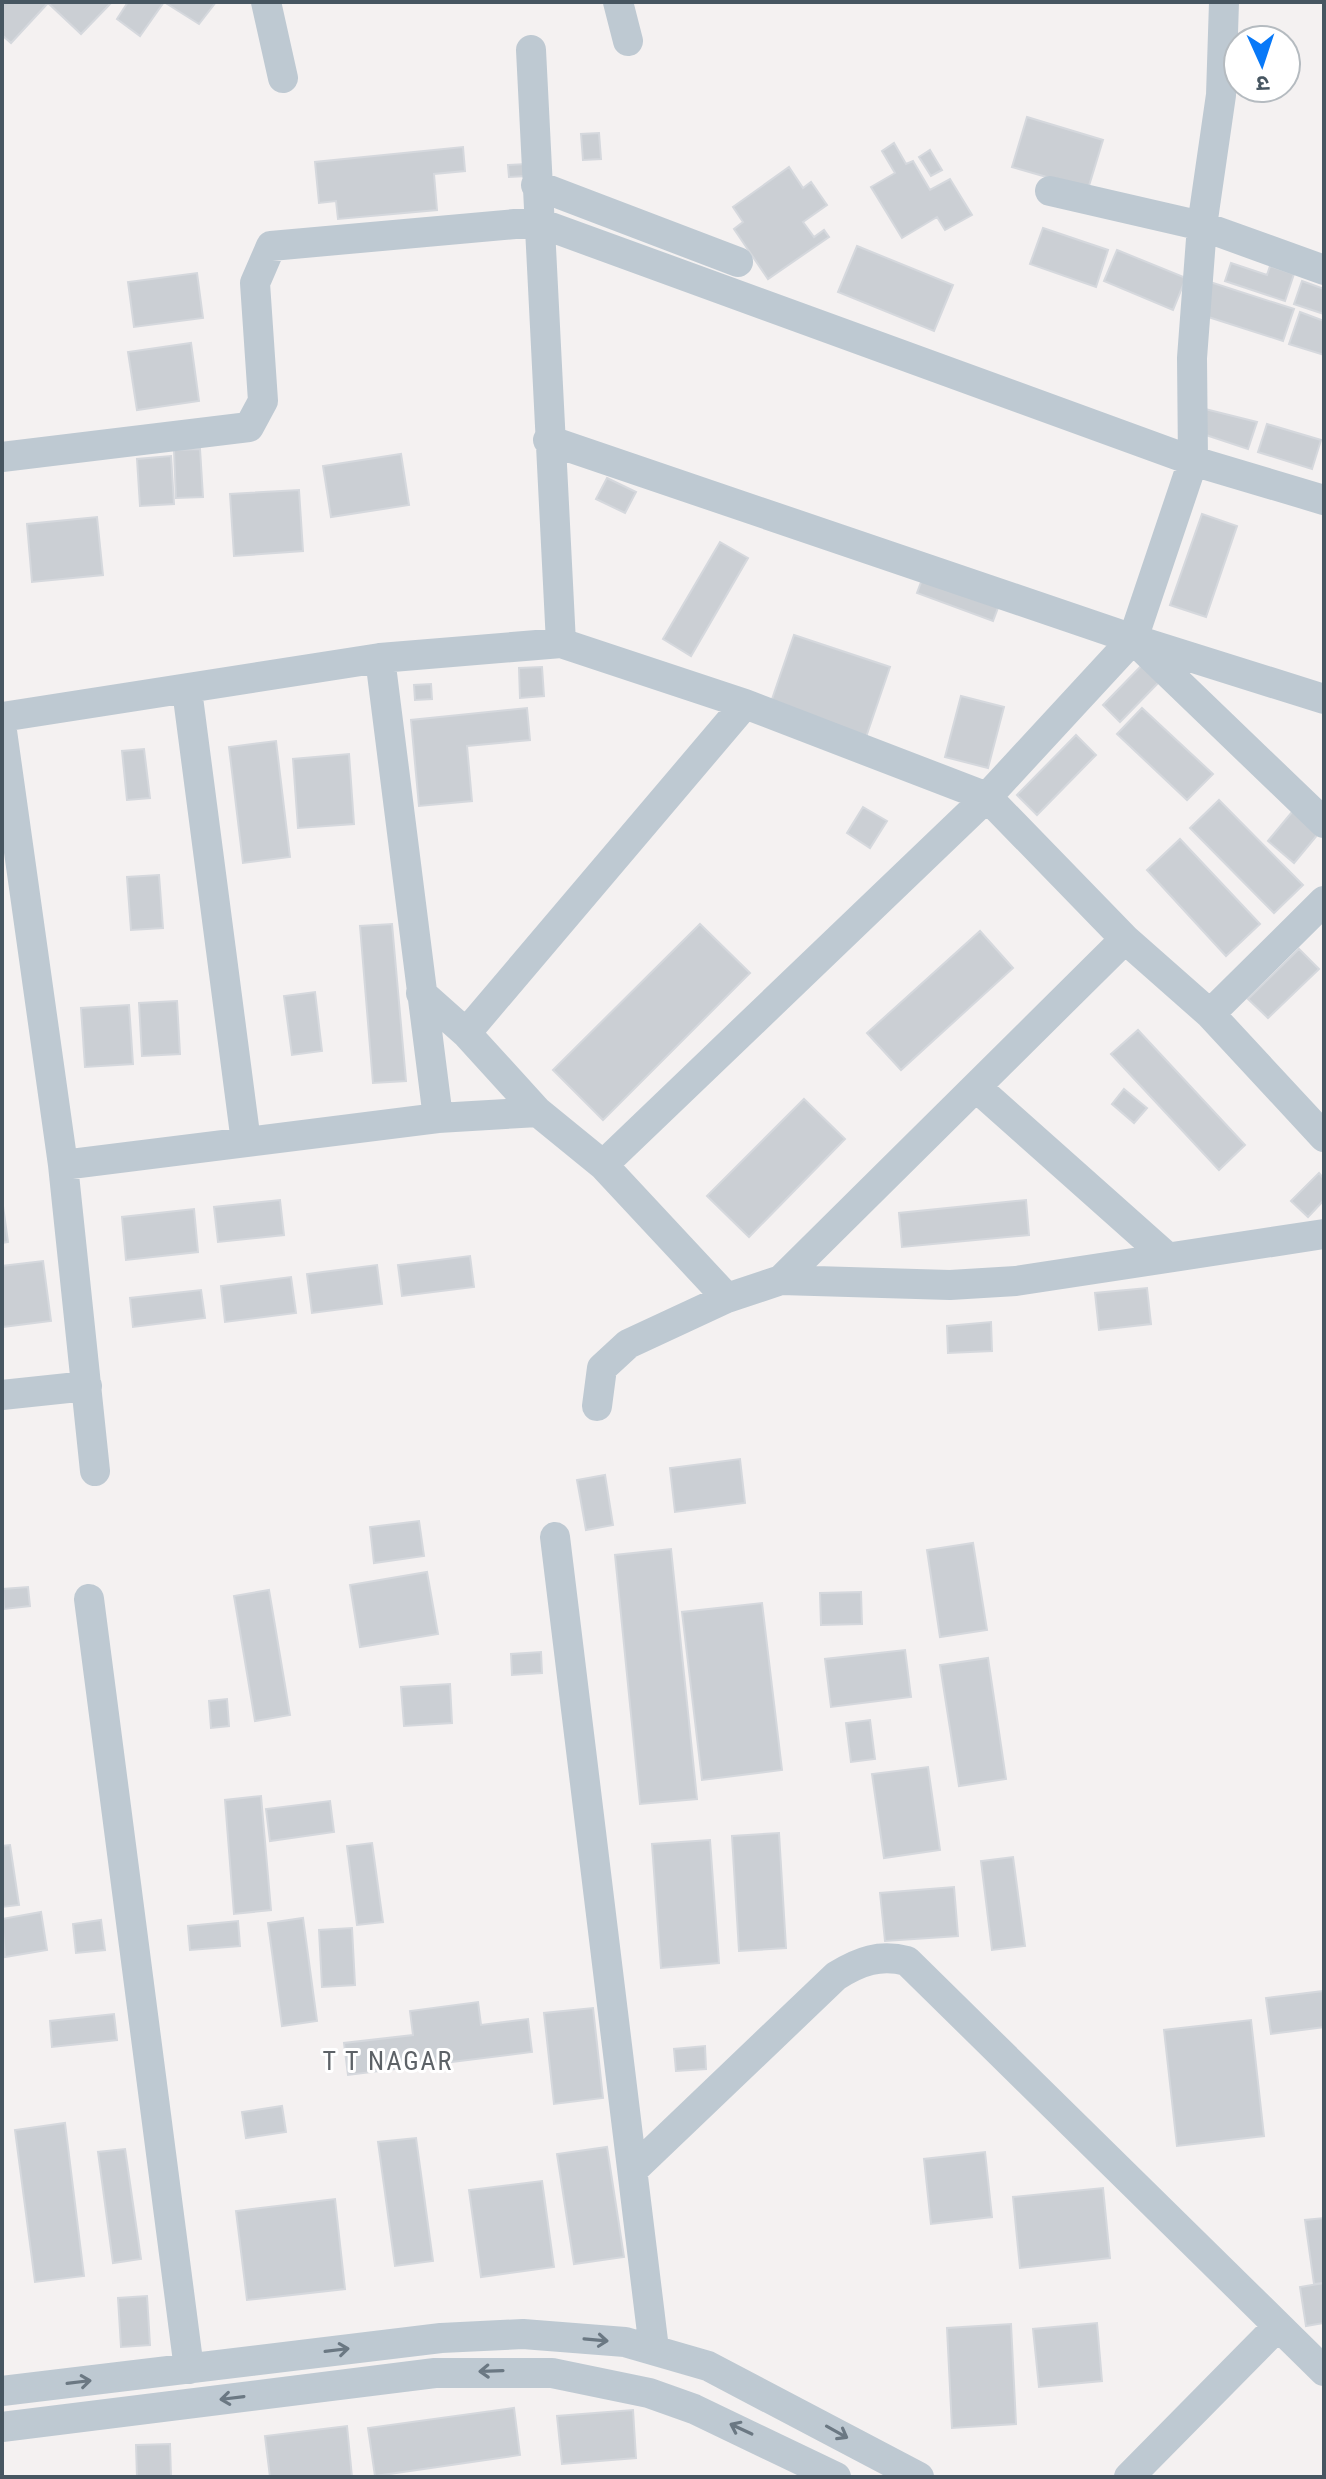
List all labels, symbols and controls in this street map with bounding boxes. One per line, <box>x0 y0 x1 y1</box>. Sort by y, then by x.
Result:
north arrow <box>1222 24 1302 104</box>
text: उ <box>1255 71 1270 96</box>
district label: T T NAGAR <box>323 2046 453 2076</box>
one-way arrow <box>582 2332 609 2347</box>
one-way arrow <box>324 2342 350 2357</box>
one-way arrow <box>478 2364 505 2379</box>
one-way arrow <box>66 2374 92 2389</box>
one-way arrow <box>220 2391 245 2406</box>
one-way arrow <box>730 2421 754 2436</box>
one-way arrow <box>824 2425 848 2441</box>

